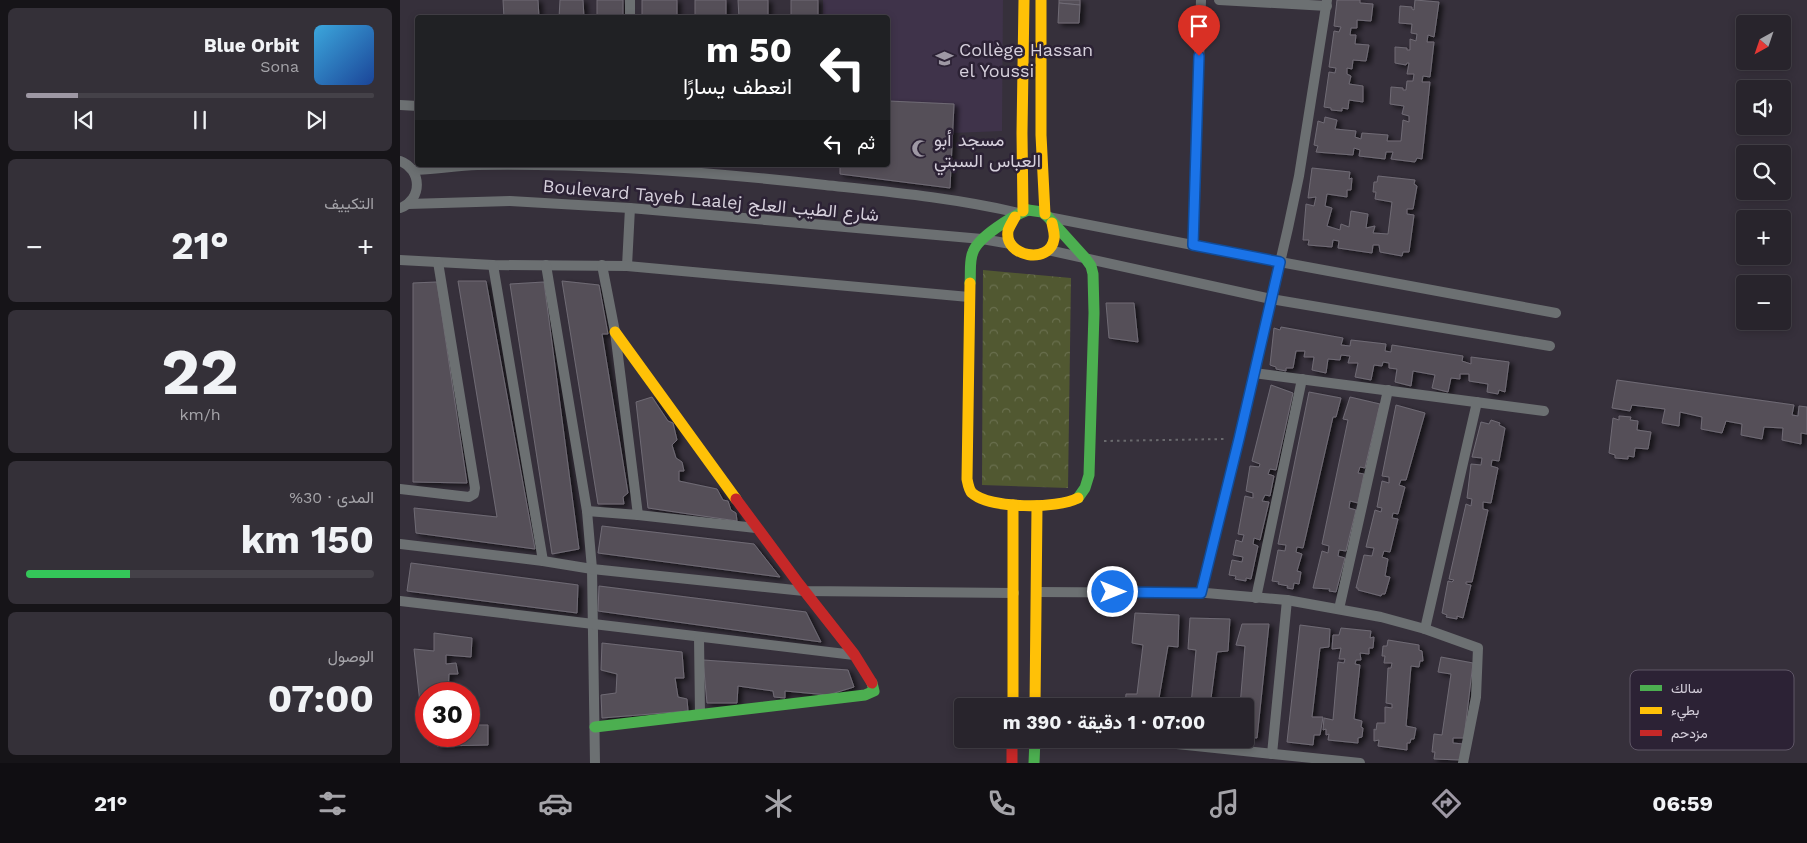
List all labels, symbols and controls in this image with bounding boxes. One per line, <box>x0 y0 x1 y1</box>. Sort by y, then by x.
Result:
pin <box>1178 5 1220 56</box>
icon: arrive <box>1185 12 1213 40</box>
north arrow <box>1736 15 1791 70</box>
map controls <box>1736 15 1791 330</box>
text: 50 m <box>706 29 792 71</box>
text: Blue Orbit <box>204 34 299 57</box>
icon: left <box>810 35 875 100</box>
place label: Collège Hassan el Youssi <box>959 39 1093 81</box>
school or university icon: Collège Hassan el Youssi <box>935 49 955 69</box>
text: Sona <box>260 57 299 76</box>
text: انعطف يسارًا <box>683 74 792 99</box>
button: sound <box>1736 80 1791 135</box>
icon: previous <box>70 106 98 134</box>
icon: pause <box>186 106 214 134</box>
icon: next <box>302 106 330 134</box>
place label: مسجد أبو العباس السبتي <box>934 129 1041 176</box>
icon: left <box>819 130 847 158</box>
text: ثم <box>857 131 875 154</box>
mosque icon: مسجد أبو العباس السبتي <box>910 139 930 159</box>
button: search <box>1736 145 1791 200</box>
street label: Boulevard Tayeb Laalej شارع الطيب العلج <box>542 175 880 227</box>
text: التكييف <box>324 194 374 213</box>
button: + <box>1736 210 1791 265</box>
text: 21° <box>171 224 229 268</box>
text: − <box>26 230 43 263</box>
text: + <box>357 230 374 263</box>
button: − <box>1736 275 1791 330</box>
text: 22 <box>161 334 239 410</box>
text: km/h <box>179 405 221 424</box>
text: المدى · 30% <box>289 488 374 507</box>
text: 150 km <box>241 518 374 562</box>
position arrow <box>1086 565 1138 617</box>
text: الوصول <box>328 647 374 666</box>
legend <box>1630 670 1794 750</box>
text: 07:00 <box>268 677 374 721</box>
text: سالك <box>1671 680 1702 696</box>
speed limit sign: 30 <box>415 682 480 747</box>
text: بطيء <box>1671 702 1699 722</box>
text: 07:00 · 1 دقيقة · 390 m <box>1003 711 1205 734</box>
text: مزدحم <box>1671 725 1708 742</box>
icon: filters <box>315 786 350 821</box>
icon: car <box>538 786 573 821</box>
icon: climate <box>761 786 796 821</box>
icon: phone <box>984 786 1019 821</box>
icon: music <box>1207 786 1242 821</box>
icon: directions <box>1429 786 1464 821</box>
text: 21° <box>94 791 127 816</box>
text: 06:59 <box>1652 791 1713 816</box>

